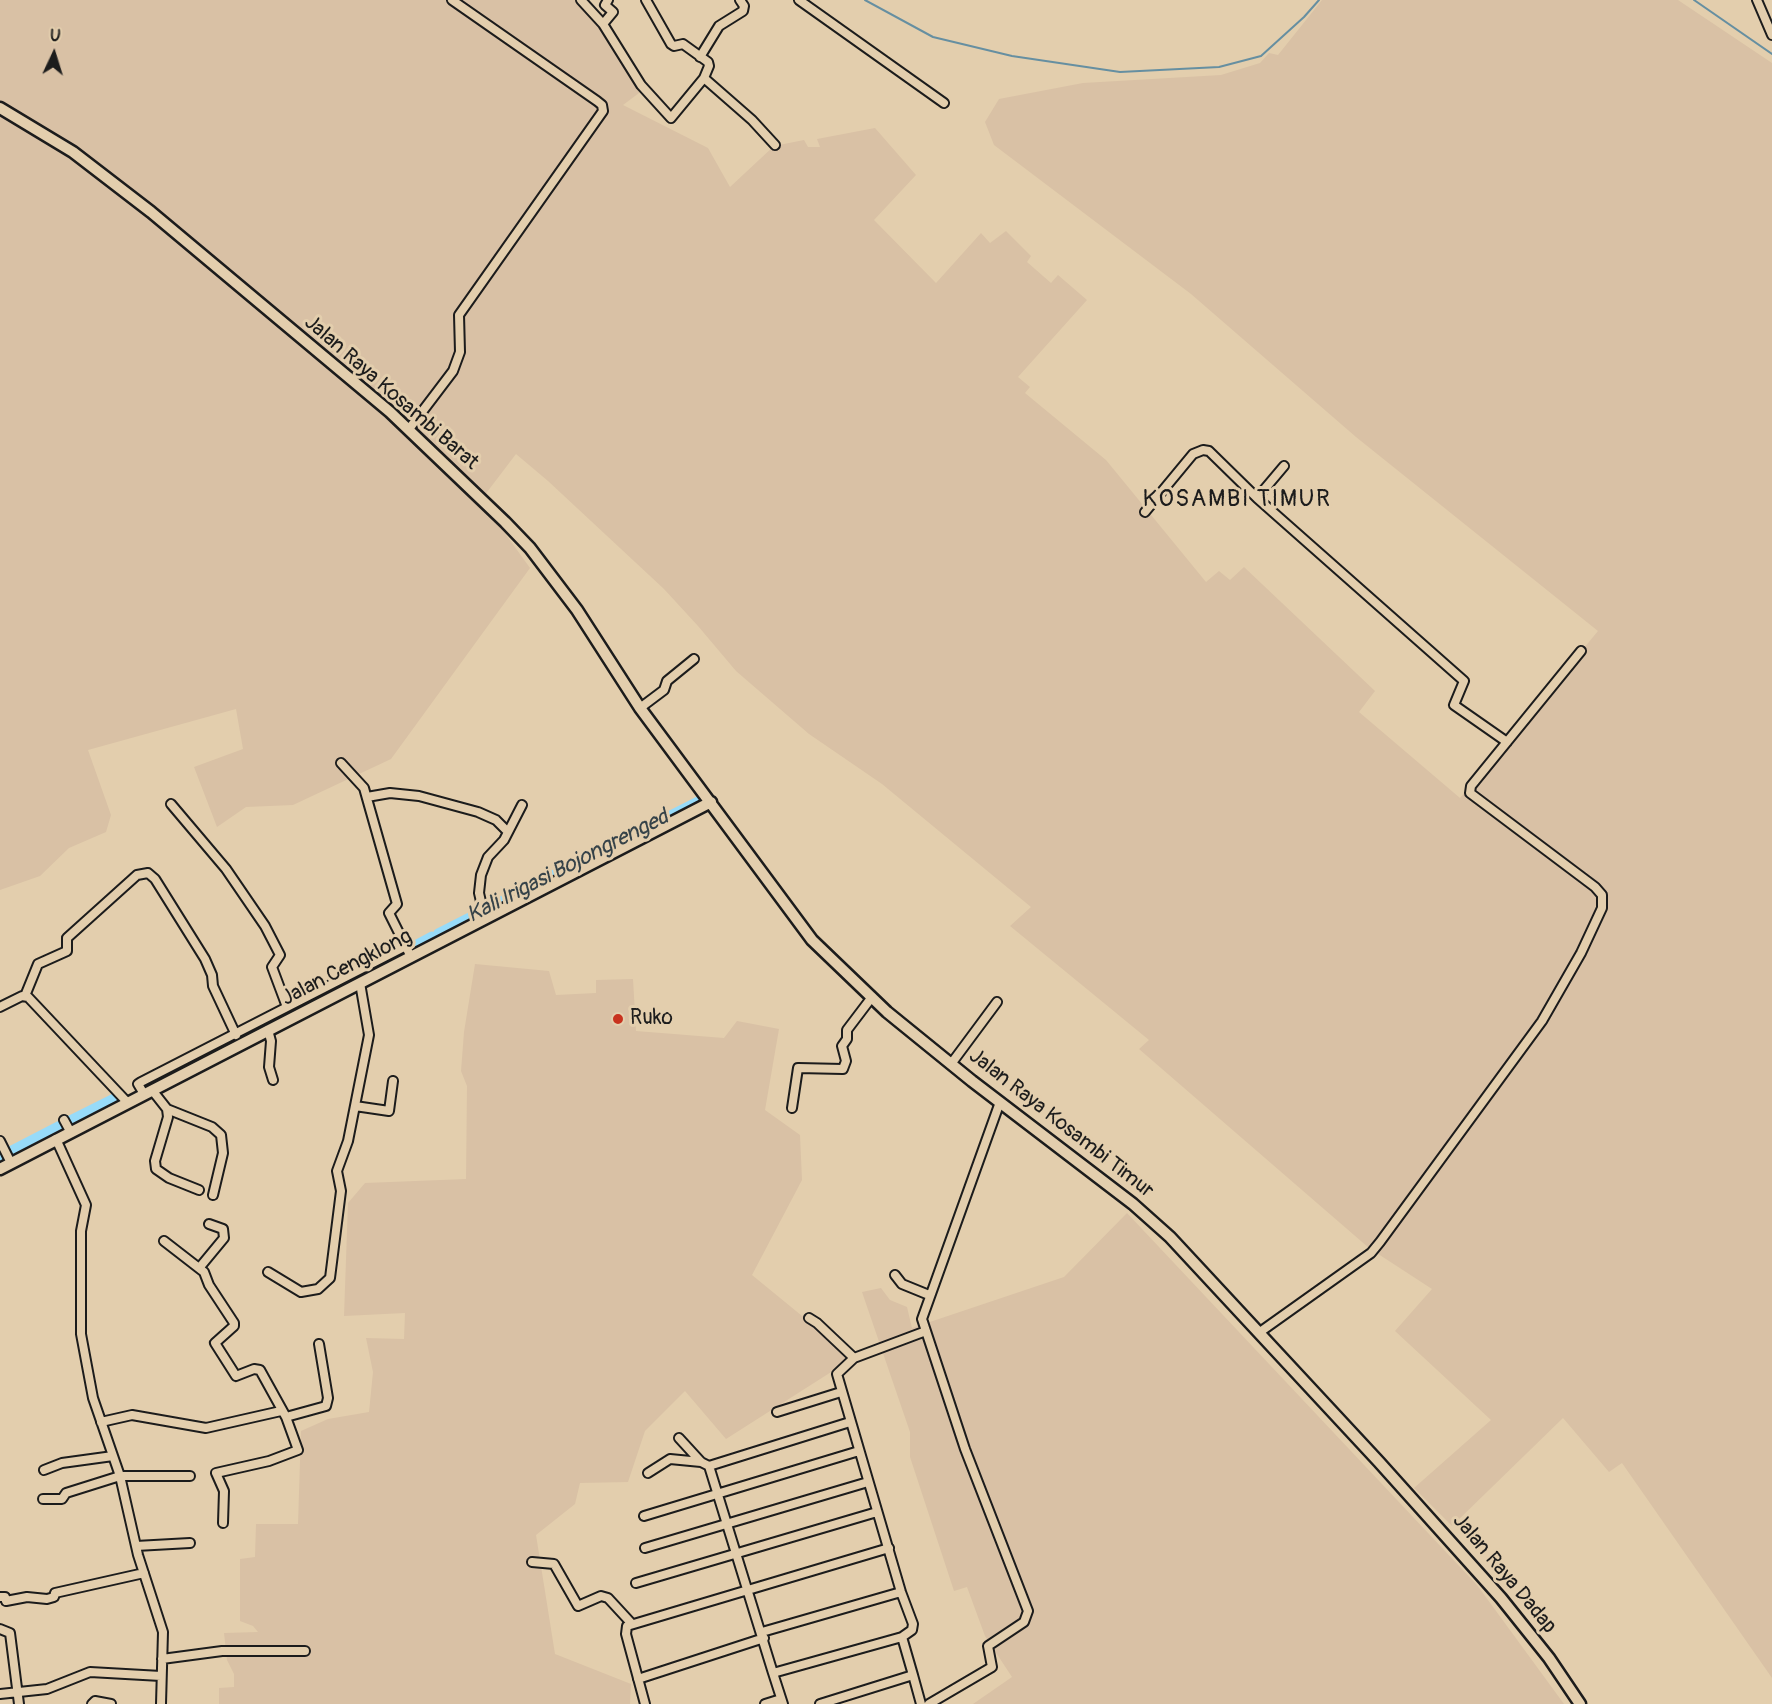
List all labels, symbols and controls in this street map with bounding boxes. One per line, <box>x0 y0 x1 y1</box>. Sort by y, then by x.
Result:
north arrow <box>24 24 84 84</box>
text: U <box>49 26 61 46</box>
street label: Jalan Raya Kosambi Barat <box>299 310 483 476</box>
district label: KOSAMBI TIMUR <box>1143 486 1331 514</box>
water label: Kali Irigasi Bojongrenged <box>463 805 673 929</box>
street label: Jalan Cengklong <box>278 924 416 1012</box>
place label: Ruko <box>630 1006 673 1032</box>
marker: Ruko <box>611 1012 625 1026</box>
street label: Jalan Raya Kosambi Timur <box>964 1044 1158 1204</box>
street label: Jalan Raya Dadap <box>1447 1509 1561 1639</box>

